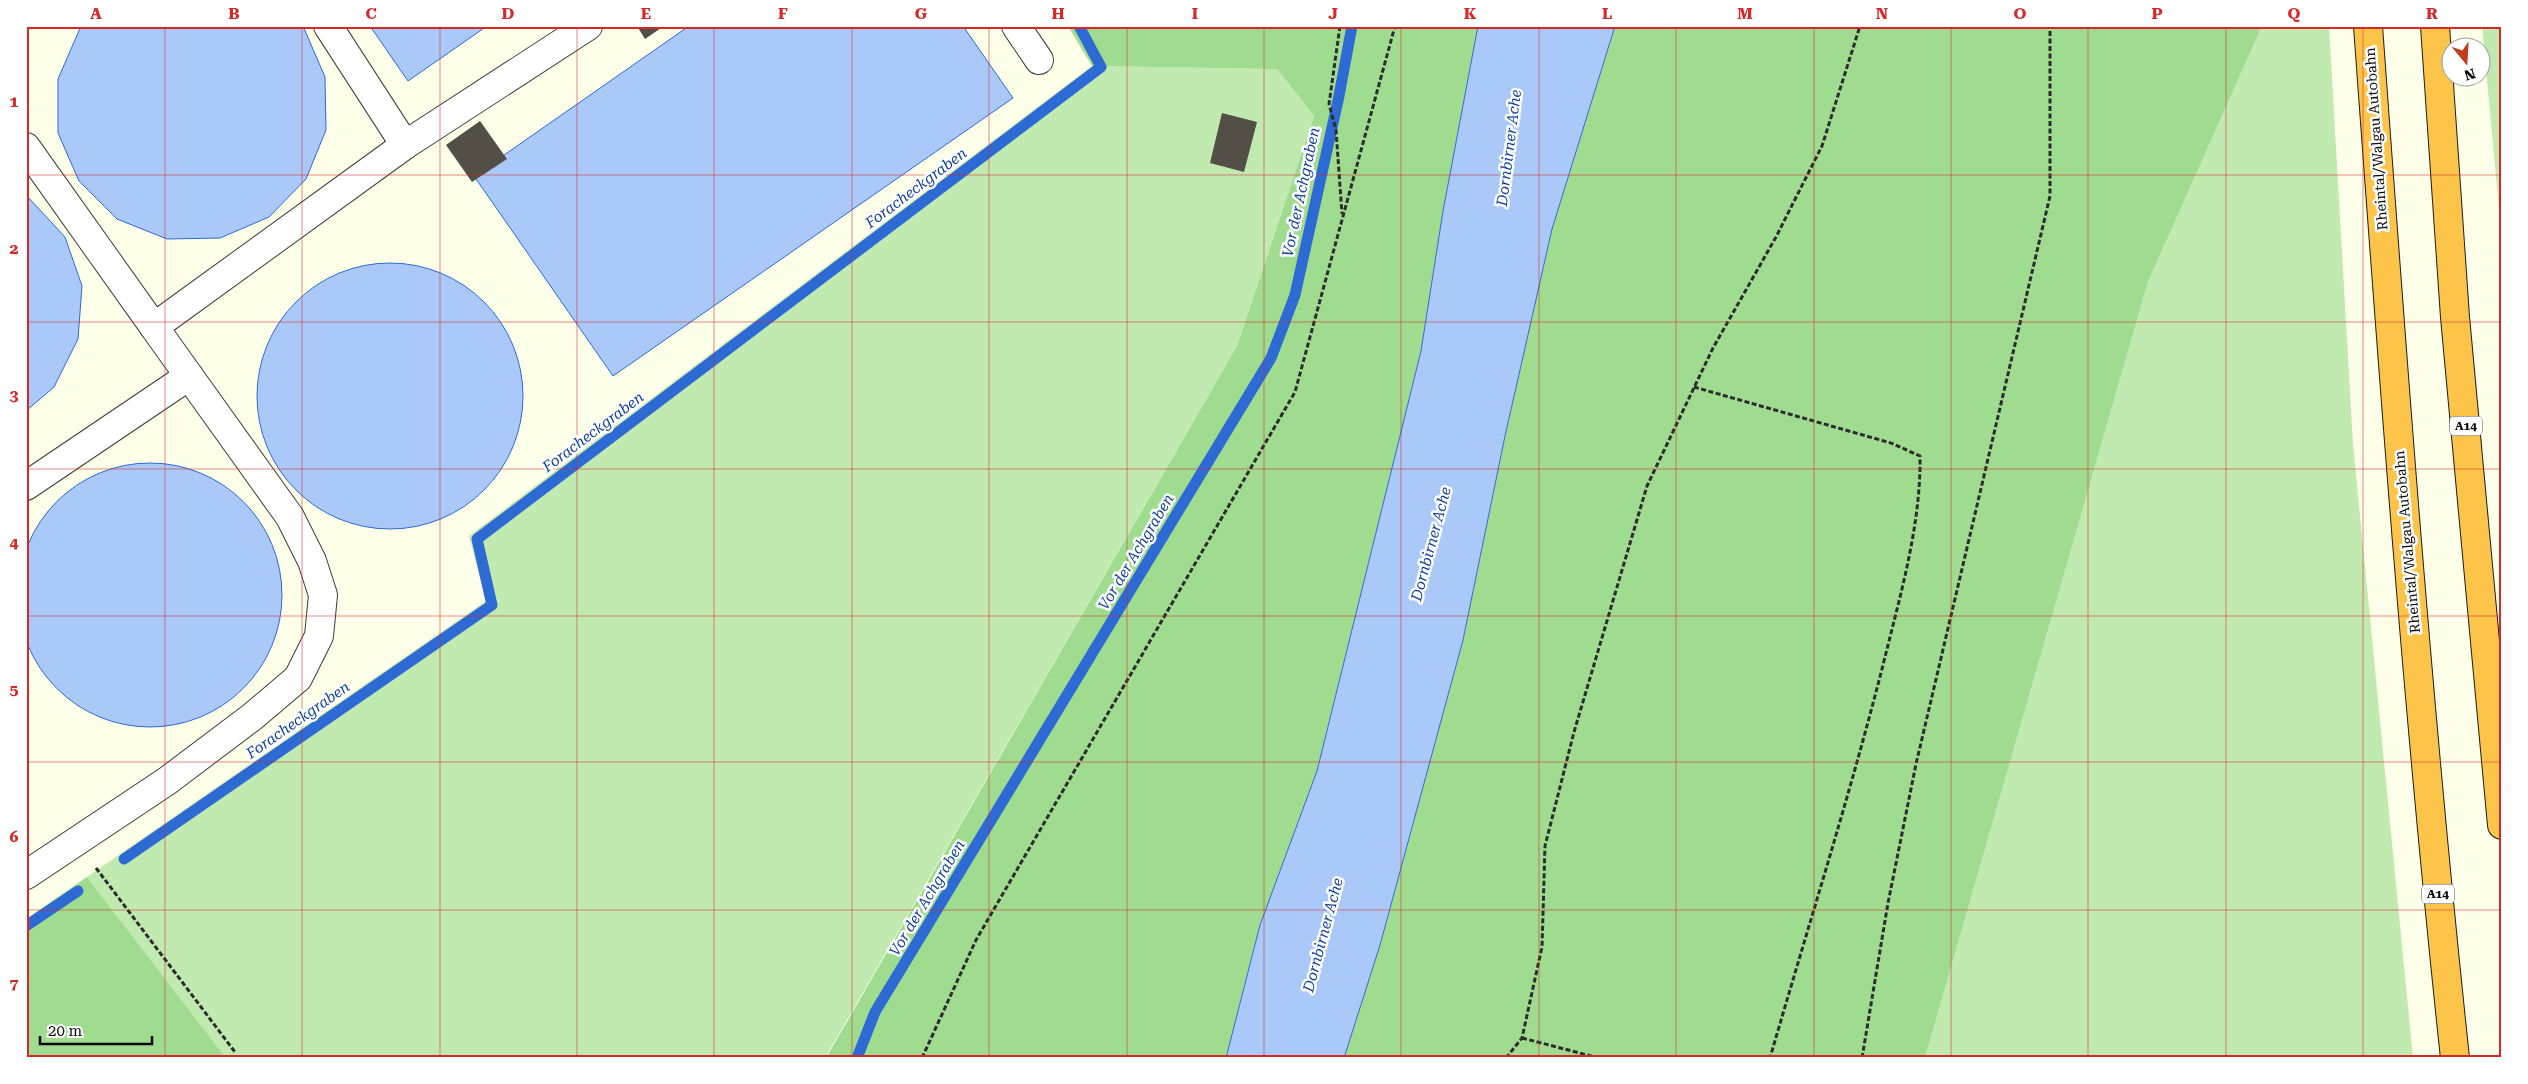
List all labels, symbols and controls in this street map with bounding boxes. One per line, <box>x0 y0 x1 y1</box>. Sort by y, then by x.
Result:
text: A <box>90 4 102 23</box>
text: B <box>228 4 240 23</box>
text: C <box>365 4 377 23</box>
text: D <box>502 4 515 23</box>
text: E <box>641 4 651 23</box>
text: F <box>778 4 788 23</box>
text: G <box>915 4 928 23</box>
text: H <box>1051 4 1065 23</box>
text: I <box>1192 4 1198 23</box>
text: J <box>1328 4 1338 23</box>
text: K <box>1464 4 1477 23</box>
text: L <box>1602 4 1612 23</box>
text: M <box>1737 4 1753 23</box>
text: N <box>1876 4 1888 23</box>
text: O <box>2014 4 2027 23</box>
text: P <box>2151 4 2163 23</box>
text: Q <box>2288 4 2301 23</box>
text: R <box>2426 4 2438 23</box>
north arrow <box>2440 38 2490 88</box>
street label: Rheintal/Walgau Autobahn <box>2362 47 2390 231</box>
text: N <box>2462 65 2478 84</box>
water label: Dornbirner Ache <box>1493 88 1525 208</box>
text: 1 <box>10 92 19 111</box>
water label: Vor der Achgraben <box>1279 126 1323 258</box>
water label: Foracheckgraben <box>861 144 970 233</box>
text: 2 <box>10 239 19 258</box>
text: 3 <box>10 386 19 405</box>
water label: Foracheckgraben <box>538 388 647 477</box>
road number: A14 <box>2450 416 2482 436</box>
street label: Rheintal/Walgau Autobahn <box>2391 450 2423 634</box>
water label: Dornbirner Ache <box>1407 485 1455 604</box>
water label: Vor der Achgraben <box>1094 491 1178 613</box>
text: 4 <box>10 533 19 552</box>
water label: Foracheckgraben <box>242 678 353 763</box>
text: 5 <box>10 680 19 699</box>
text: 6 <box>10 827 19 846</box>
water label: Vor der Achgraben <box>885 837 969 959</box>
water label: Dornbirner Ache <box>1299 876 1347 995</box>
road number: A14 <box>2422 884 2454 904</box>
text: 7 <box>10 974 19 993</box>
scale bar <box>40 1014 152 1046</box>
text: 20 m <box>48 1022 83 1040</box>

